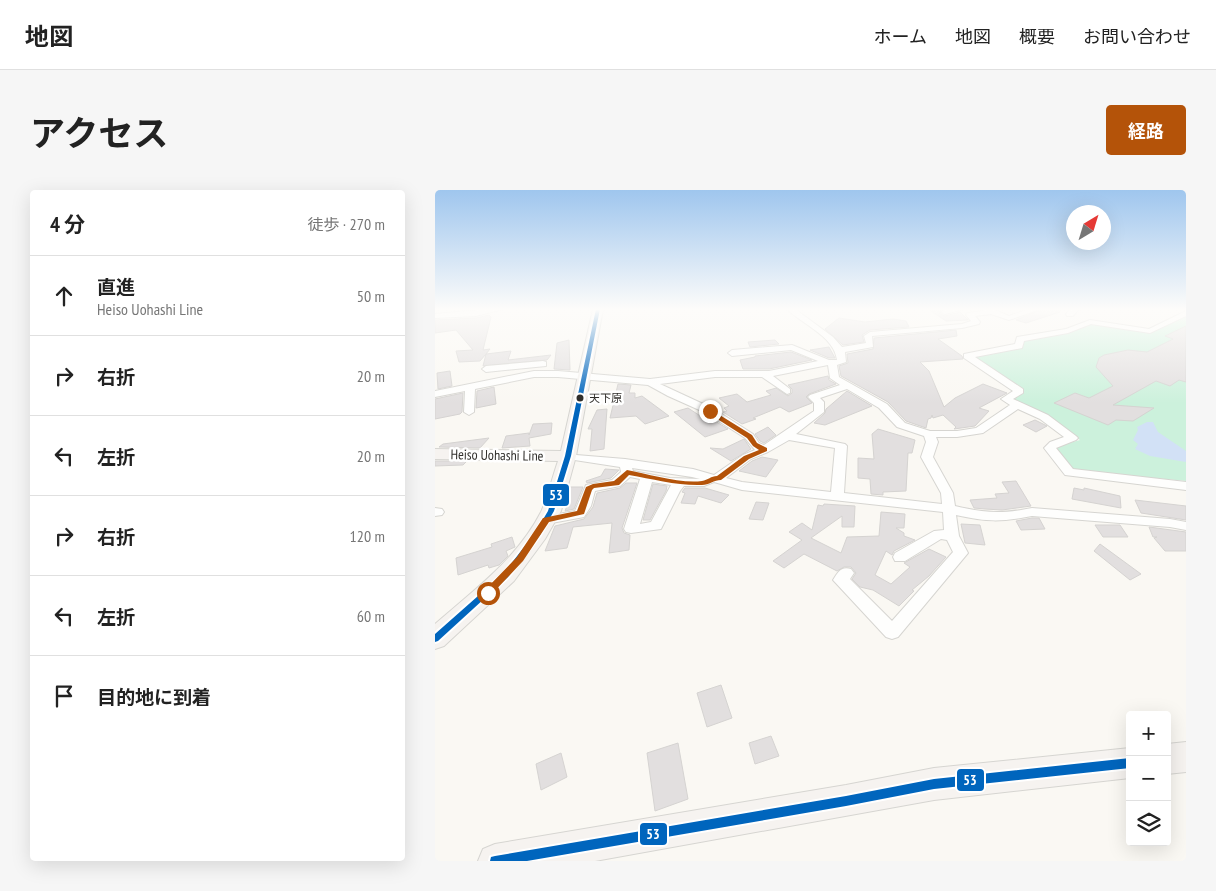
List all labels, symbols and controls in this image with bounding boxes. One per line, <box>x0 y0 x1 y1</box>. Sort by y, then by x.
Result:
text: 地図 <box>25 21 73 52</box>
text: ホーム <box>874 25 927 48</box>
text: 地図 <box>955 25 991 48</box>
text: 概要 <box>1019 25 1055 48</box>
text: お問い合わせ <box>1083 25 1191 48</box>
button: 経路 <box>1106 105 1186 155</box>
text: アクセス <box>30 110 168 156</box>
north arrow <box>1066 205 1111 250</box>
text: 4 分 <box>50 211 85 238</box>
text: 徒歩 · 270 m <box>307 214 385 234</box>
text: 直進 <box>97 275 135 299</box>
icon: ahead <box>50 282 78 310</box>
text: 50 m <box>357 286 385 306</box>
text: Heiso Uohashi Line <box>97 299 203 319</box>
icon: right <box>50 362 78 390</box>
text: 右折 <box>97 365 135 389</box>
text: 20 m <box>357 366 385 386</box>
place label: 天下原 <box>589 391 622 405</box>
marker: 天下原 <box>575 393 585 403</box>
route end <box>699 400 722 423</box>
icon: left <box>50 442 78 470</box>
text: 左折 <box>97 445 135 469</box>
street label: Heiso Uohashi Line <box>450 445 544 465</box>
text: 20 m <box>357 446 385 466</box>
line badge: 53 <box>542 483 570 507</box>
text: 53 <box>549 486 563 504</box>
icon: right <box>50 522 78 550</box>
text: 右折 <box>97 525 135 549</box>
text: 120 m <box>350 526 385 546</box>
route start <box>477 582 500 605</box>
icon: left <box>50 602 78 630</box>
text: 左折 <box>97 605 135 629</box>
text: 60 m <box>357 606 385 626</box>
icon: arrive <box>50 682 78 710</box>
text: 目的地に到着 <box>97 685 211 709</box>
map controls <box>1126 711 1171 846</box>
button: + <box>1126 711 1171 756</box>
button: − <box>1126 756 1171 801</box>
line badge: 53 <box>956 768 985 792</box>
text: 53 <box>963 771 977 789</box>
button: layers <box>1126 801 1171 846</box>
line badge: 53 <box>639 822 668 846</box>
text: 53 <box>646 825 660 843</box>

